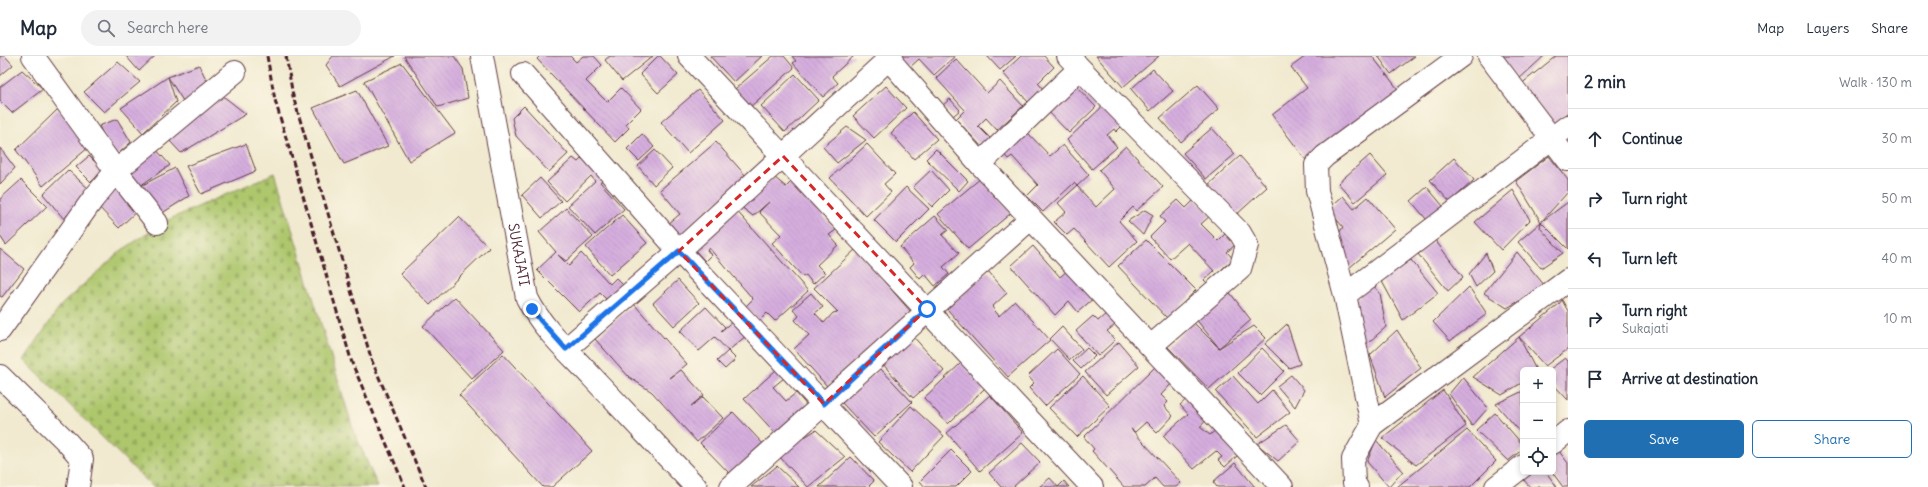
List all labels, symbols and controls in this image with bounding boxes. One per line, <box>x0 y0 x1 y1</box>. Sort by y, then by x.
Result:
search box <box>81 10 361 46</box>
text: Map <box>20 16 57 40</box>
icon: search <box>95 17 117 39</box>
text: Search here <box>127 18 208 37</box>
text: Map <box>1757 19 1784 37</box>
text: Layers <box>1806 19 1849 37</box>
text: Share <box>1871 19 1908 37</box>
text: 2 min <box>1584 71 1626 93</box>
text: Walk · 130 m <box>1839 74 1912 91</box>
icon: ahead <box>1584 128 1606 150</box>
text: Continue <box>1622 129 1683 148</box>
text: 30 m <box>1882 130 1912 147</box>
icon: right <box>1584 188 1606 210</box>
text: Turn right <box>1622 189 1687 208</box>
text: 50 m <box>1881 190 1912 207</box>
street label: SUKAJATI <box>504 222 534 288</box>
icon: left <box>1584 248 1606 270</box>
text: Turn left <box>1622 249 1677 268</box>
text: 40 m <box>1881 250 1912 267</box>
route end <box>523 300 541 318</box>
route start <box>918 300 936 318</box>
text: Turn right <box>1622 301 1687 320</box>
icon: right <box>1584 308 1606 330</box>
text: 10 m <box>1884 310 1912 327</box>
text: Sukajati <box>1622 320 1668 337</box>
map controls <box>1520 367 1556 475</box>
button: + <box>1520 367 1556 403</box>
icon: arrive <box>1584 368 1606 390</box>
text: Arrive at destination <box>1622 369 1758 388</box>
button: − <box>1520 403 1556 439</box>
button: Save <box>1584 420 1744 458</box>
button: Share <box>1752 420 1912 458</box>
button: locate <box>1520 439 1556 475</box>

